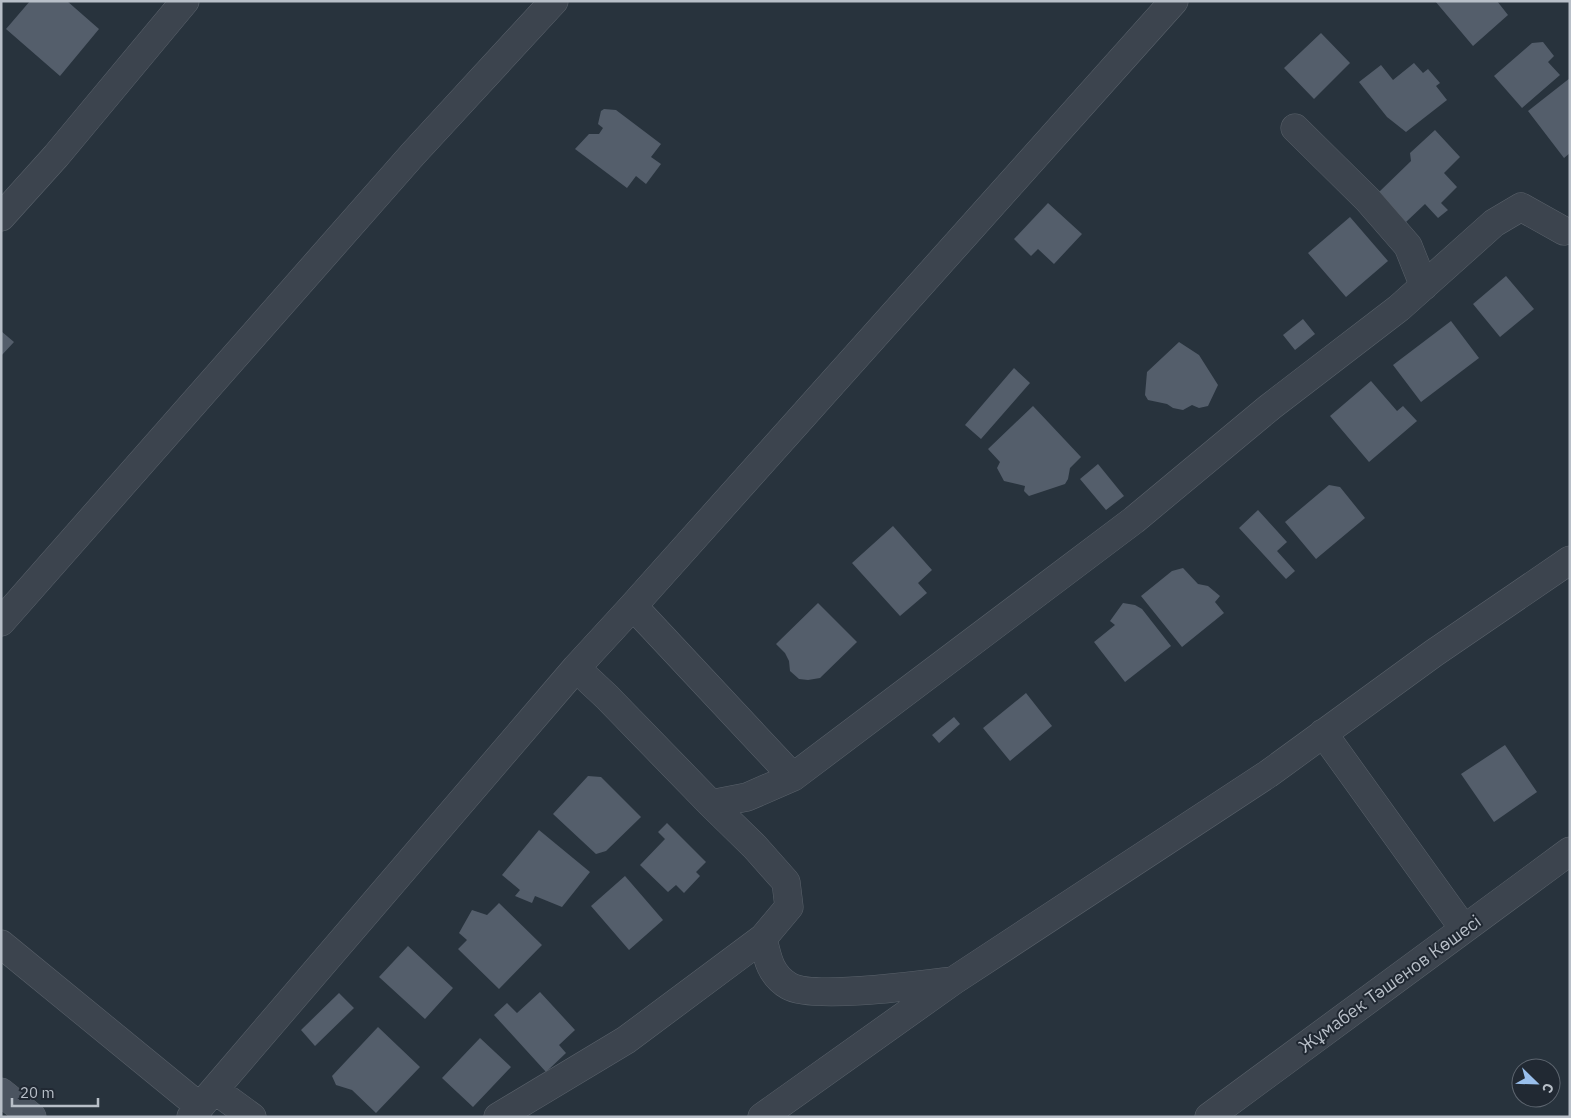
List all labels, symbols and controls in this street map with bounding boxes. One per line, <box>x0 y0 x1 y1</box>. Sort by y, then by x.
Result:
street label: Жұмабек Тәшенов Көшесі <box>1294 910 1485 1058</box>
north arrow <box>1511 1058 1561 1108</box>
scale bar <box>12 1076 99 1108</box>
text: С <box>1538 1080 1558 1096</box>
text: 20 m <box>20 1083 55 1102</box>

